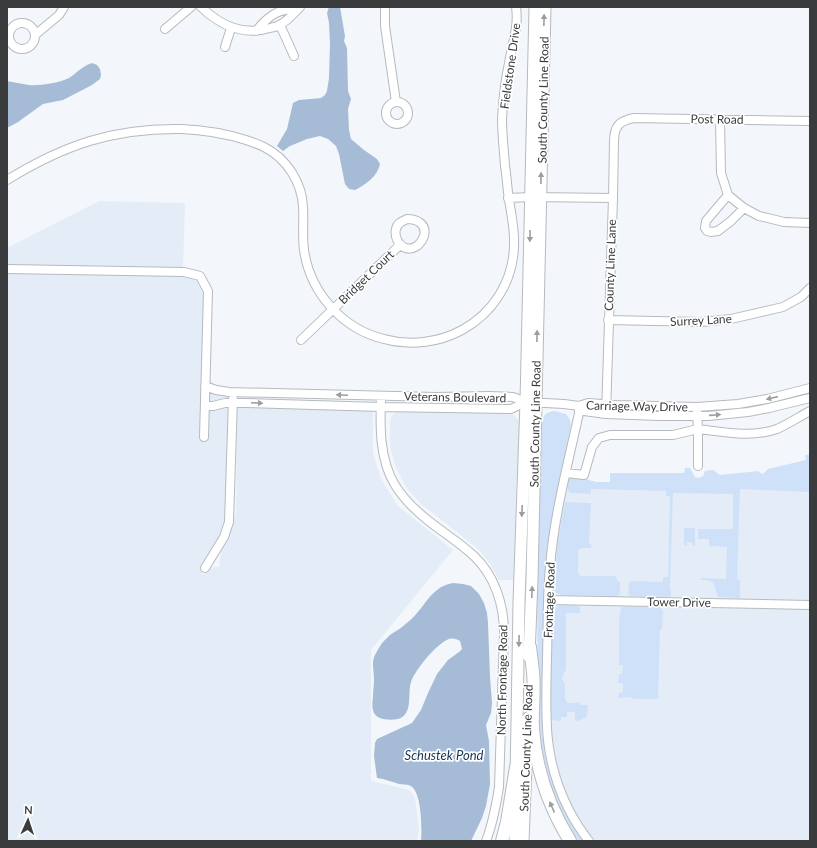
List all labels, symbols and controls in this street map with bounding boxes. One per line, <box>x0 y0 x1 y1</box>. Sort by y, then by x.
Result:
one-way arrow <box>541 14 548 26</box>
street label: Fieldstone Drive <box>497 22 523 110</box>
street label: South County Line Road <box>534 36 552 164</box>
street label: Post Road <box>690 111 744 127</box>
one-way arrow <box>538 171 544 184</box>
street label: County Line Lane <box>601 219 619 311</box>
one-way arrow <box>527 230 533 243</box>
street label: Bridget Court <box>335 246 397 307</box>
street label: Surrey Lane <box>670 311 732 329</box>
one-way arrow <box>534 329 540 342</box>
street label: South County Line Road <box>526 360 544 488</box>
street label: Veterans Boulevard <box>404 389 506 405</box>
one-way arrow <box>336 391 348 398</box>
one-way arrow <box>766 395 778 401</box>
street label: Carriage Way Drive <box>586 398 688 414</box>
one-way arrow <box>251 400 264 406</box>
one-way arrow <box>709 412 721 419</box>
one-way arrow <box>519 505 526 517</box>
street label: Frontage Road <box>540 562 558 638</box>
one-way arrow <box>528 586 535 598</box>
street label: Tower Drive <box>647 594 711 610</box>
street label: North Frontage Road <box>494 625 510 735</box>
one-way arrow <box>515 635 522 647</box>
street label: South County Line Road <box>516 684 536 812</box>
water label: Schustek Pond <box>405 747 484 763</box>
north arrow <box>8 800 48 840</box>
one-way arrow <box>549 801 555 812</box>
text: N <box>24 803 33 816</box>

